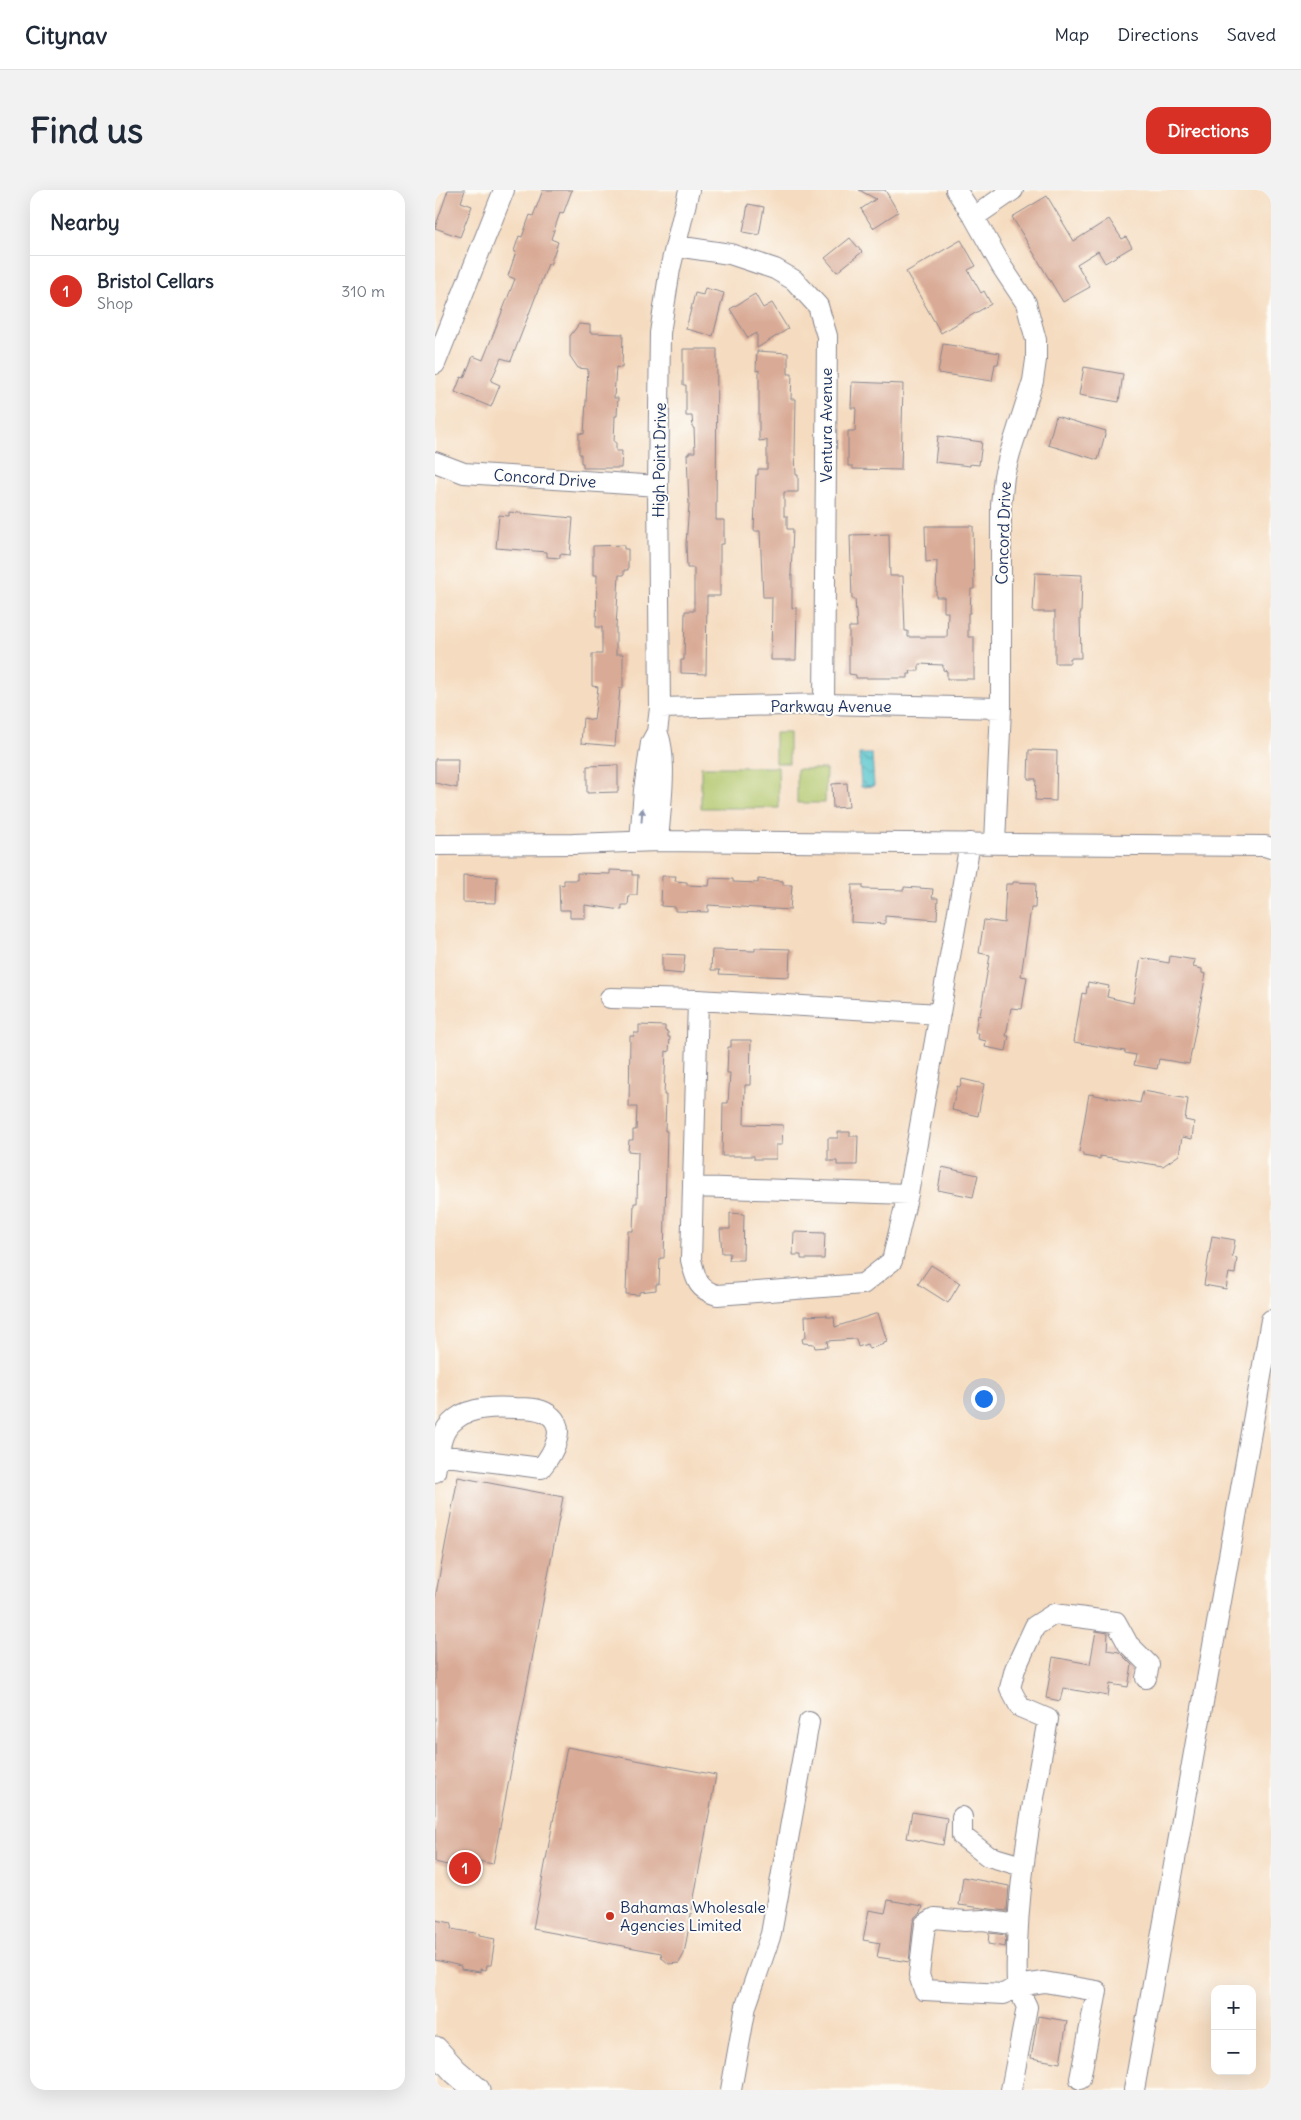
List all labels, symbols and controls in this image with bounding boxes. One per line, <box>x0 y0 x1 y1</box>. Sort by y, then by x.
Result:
text: Citynav <box>25 20 107 50</box>
text: Map <box>1054 23 1089 46</box>
text: Directions <box>1117 23 1199 46</box>
text: Saved <box>1227 23 1276 46</box>
button: Directions <box>1146 107 1271 154</box>
text: Find us <box>30 108 143 152</box>
text: Nearby <box>50 209 120 236</box>
text: Bristol Cellars <box>97 269 214 293</box>
text: 1 <box>63 281 69 301</box>
text: 310 m <box>341 281 385 301</box>
text: Shop <box>97 293 133 313</box>
street label: Ventura Avenue <box>816 368 836 482</box>
street label: High Point Drive <box>648 402 670 518</box>
street label: Concord Drive <box>493 464 597 492</box>
street label: Concord Drive <box>991 481 1015 585</box>
street label: Parkway Avenue <box>770 696 892 716</box>
one-way arrow <box>639 807 647 823</box>
your location <box>971 1386 997 1412</box>
pin: 1 <box>449 1849 481 1887</box>
place label: Bahamas Wholesale Agencies Limited <box>620 1897 766 1935</box>
marker: Bahamas Wholesale Agencies Limited <box>604 1910 616 1922</box>
map controls <box>1211 1985 1256 2075</box>
button: + <box>1211 1985 1256 2030</box>
button: − <box>1211 2030 1256 2075</box>

